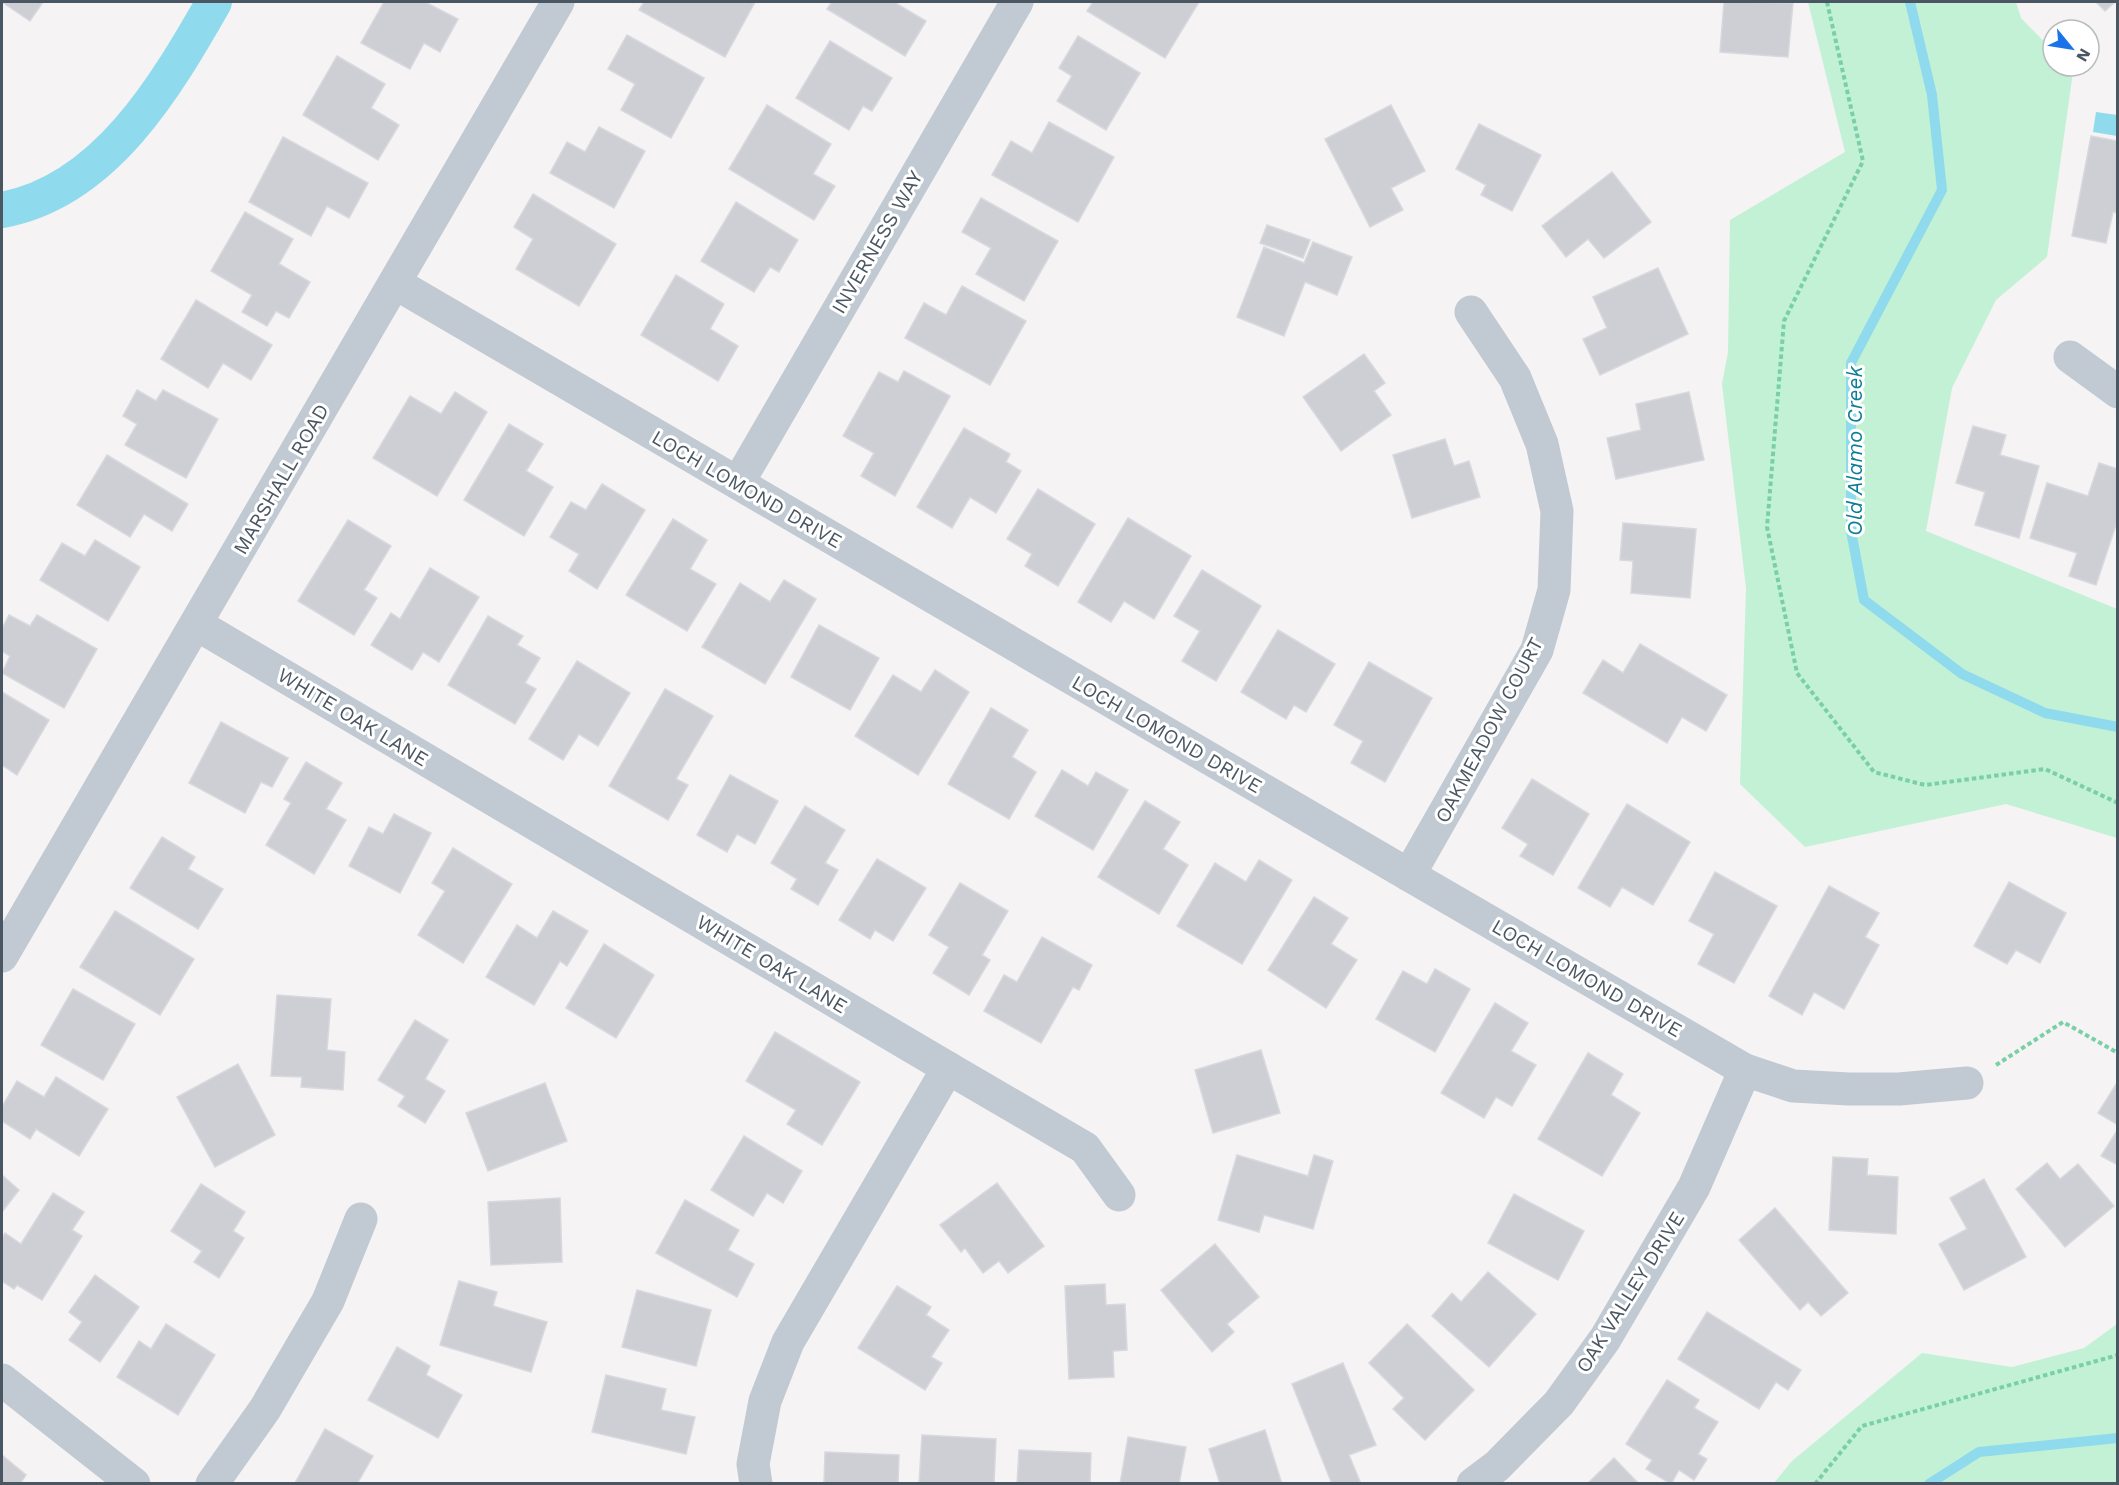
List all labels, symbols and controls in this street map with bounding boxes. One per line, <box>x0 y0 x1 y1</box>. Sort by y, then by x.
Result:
north arrow <box>2041 18 2101 78</box>
text: N <box>2072 45 2095 65</box>
street label: INVERNESS WAY <box>826 166 928 318</box>
water label: Old Alamo Creek <box>1842 366 1867 536</box>
street label: MARSHALL ROAD <box>228 399 334 559</box>
street label: LOCH LOMOND DRIVE <box>648 425 846 553</box>
street label: OAKMEADOW COURT <box>1430 633 1548 827</box>
street label: WHITE OAK LANE <box>273 663 433 771</box>
street label: LOCH LOMOND DRIVE <box>1068 670 1266 798</box>
street label: WHITE OAK LANE <box>692 910 852 1018</box>
street label: LOCH LOMOND DRIVE <box>1488 914 1686 1042</box>
street label: OAK VALLEY DRIVE <box>1571 1207 1689 1377</box>

